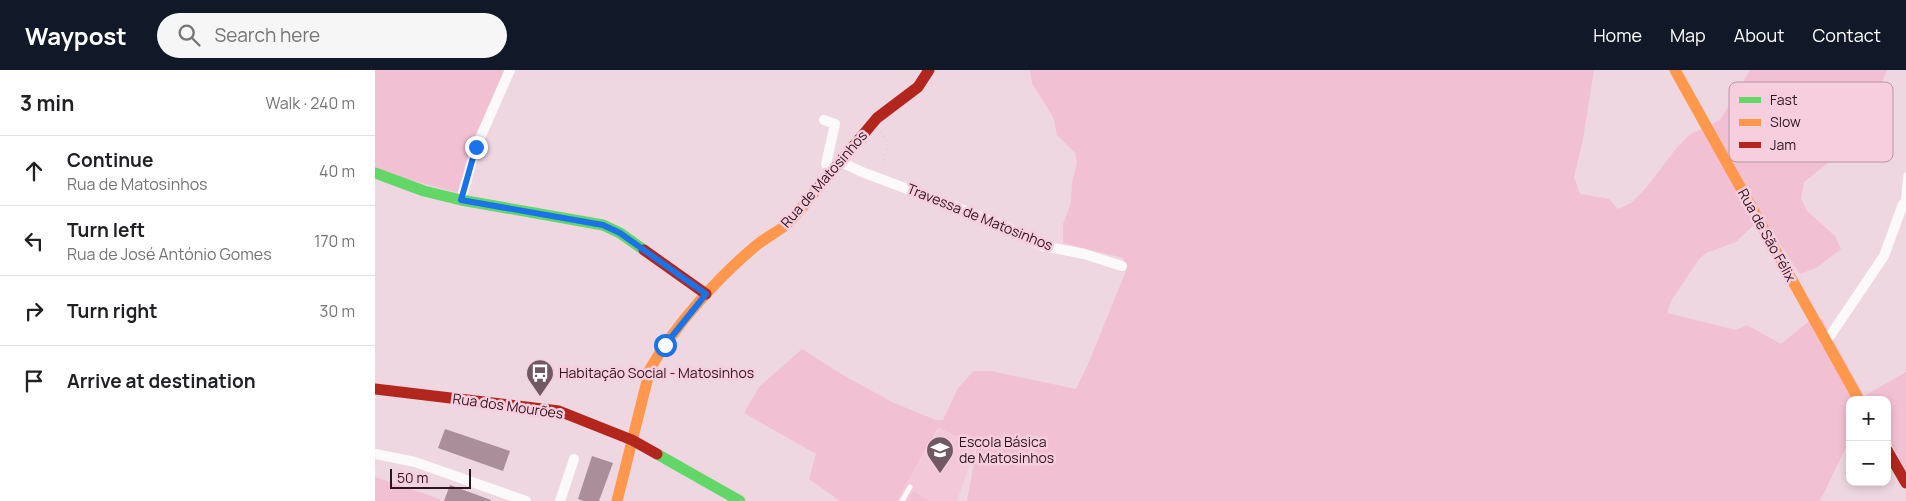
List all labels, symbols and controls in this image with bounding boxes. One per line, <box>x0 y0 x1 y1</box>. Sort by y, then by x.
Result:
search box <box>157 13 507 58</box>
text: Waypost <box>25 19 127 52</box>
icon: search <box>175 21 203 49</box>
text: Search here <box>215 22 320 48</box>
text: Home <box>1593 23 1642 47</box>
text: Map <box>1670 23 1706 47</box>
text: About <box>1734 23 1784 47</box>
text: Contact <box>1812 23 1881 47</box>
legend <box>1729 82 1893 162</box>
text: 3 min <box>20 89 74 117</box>
text: Fast <box>1770 90 1798 109</box>
text: Walk · 240 m <box>265 92 355 114</box>
text: Slow <box>1770 112 1801 131</box>
street label: Rua de Matosinhos <box>776 126 871 231</box>
text: Jam <box>1770 135 1796 154</box>
route end <box>465 136 488 159</box>
text: Continue <box>67 147 153 173</box>
icon: ahead <box>20 157 48 185</box>
text: 40 m <box>319 160 355 182</box>
text: Rua de Matosinhos <box>67 173 207 195</box>
street label: Travessa de Matosinhos <box>905 179 1056 254</box>
street label: Rua de São Félix <box>1734 185 1801 285</box>
text: Turn left <box>67 217 145 243</box>
icon: left <box>20 227 48 255</box>
text: 170 m <box>314 230 355 252</box>
text: Rua de José António Gomes <box>67 243 272 265</box>
icon: right <box>20 297 48 325</box>
text: Turn right <box>67 298 157 324</box>
text: 30 m <box>320 300 355 322</box>
route start <box>654 334 677 357</box>
bus stop icon: Habitação Social - Matosinhos <box>525 358 555 397</box>
place label: Habitação Social - Matosinhos <box>559 363 754 382</box>
icon: arrive <box>20 367 48 395</box>
text: Arrive at destination <box>67 368 256 394</box>
street label: Rua dos Mourões <box>452 388 565 423</box>
map controls <box>1846 396 1891 486</box>
button: + <box>1846 396 1891 441</box>
place label: Escola Básica de Matosinhos <box>959 432 1054 467</box>
school or university icon: Escola Básica de Matosinhos <box>925 435 955 474</box>
button: − <box>1846 441 1891 486</box>
scale bar <box>390 466 471 489</box>
text: 50 m <box>397 468 428 487</box>

